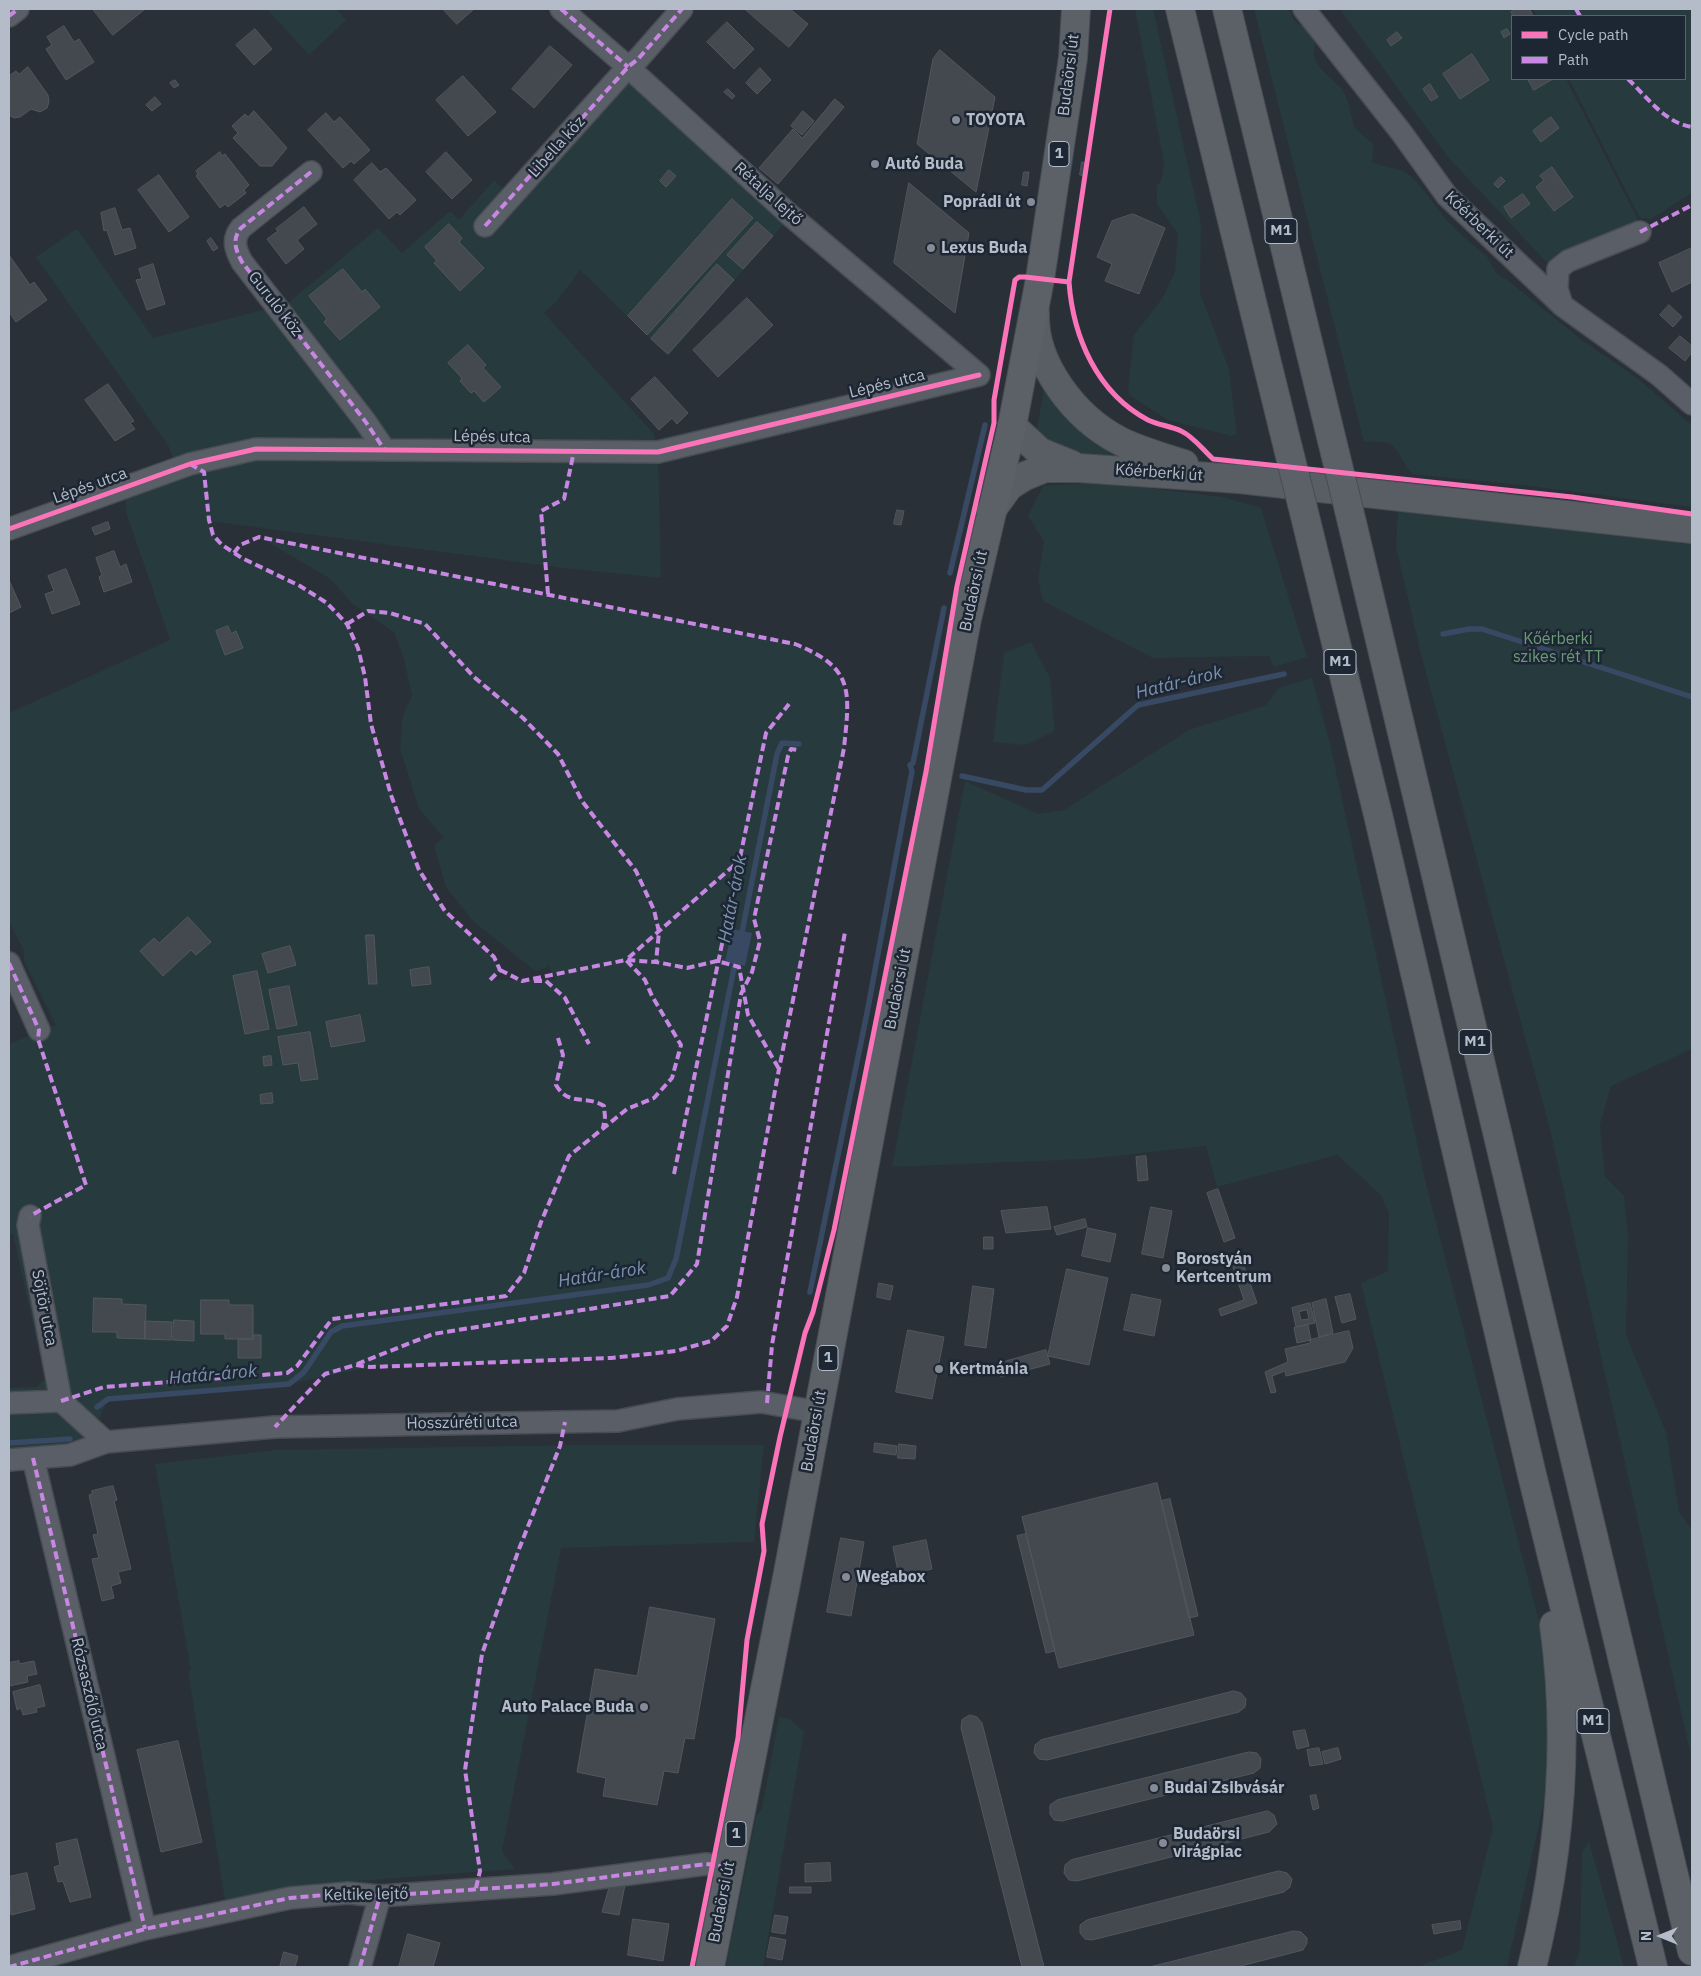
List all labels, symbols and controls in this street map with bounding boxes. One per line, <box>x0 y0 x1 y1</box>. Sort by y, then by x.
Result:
legend <box>1511 15 1686 80</box>
text: Cycle path <box>1558 25 1629 44</box>
street label: Budaörsi út <box>1054 33 1084 117</box>
text: Path <box>1558 50 1589 69</box>
place label: TOYOTA <box>966 110 1025 130</box>
street label: Libella köz <box>525 113 589 181</box>
marker: TOYOTA <box>950 114 962 126</box>
road number: 1 <box>1049 142 1069 166</box>
place label: Autó Buda <box>885 154 963 174</box>
street label: Rétalja lejtő <box>730 158 806 230</box>
marker: Autó Buda <box>869 158 881 170</box>
street label: Kőérberki út <box>1441 187 1517 263</box>
place label: Poprádi út <box>943 192 1021 212</box>
marker: Poprádi út <box>1025 196 1037 208</box>
road number: M1 <box>1265 218 1297 244</box>
place label: Lexus Buda <box>941 238 1027 258</box>
marker: Lexus Buda <box>925 242 937 254</box>
street label: Guruló köz <box>244 268 306 340</box>
street label: Lépés utca <box>847 365 927 403</box>
street label: Lépés utca <box>453 427 531 447</box>
street label: Kőérberki út <box>1114 460 1204 486</box>
street label: Lépés utca <box>50 464 130 508</box>
street label: Budaörsi út <box>956 549 992 633</box>
park label: Kőérberki szikes rét TT <box>1513 629 1603 667</box>
road number: M1 <box>1324 650 1356 674</box>
water label: Határ-árok <box>1133 662 1225 704</box>
water label: Határ-árok <box>714 853 752 945</box>
street label: Budaörsi út <box>881 947 915 1031</box>
road number: M1 <box>1459 1030 1491 1054</box>
place label: Borostyán Kertcentrum <box>1176 1249 1271 1287</box>
water label: Határ-árok <box>557 1257 647 1293</box>
marker: Borostyán Kertcentrum <box>1160 1262 1172 1274</box>
street label: Söjtör utca <box>27 1268 61 1348</box>
road number: 1 <box>818 1346 838 1370</box>
place label: Kertmánia <box>949 1359 1028 1379</box>
water label: Határ-árok <box>168 1360 258 1390</box>
marker: Kertmánia <box>933 1363 945 1375</box>
street label: Budaörsi út <box>797 1389 831 1473</box>
street label: Hosszúréti utca <box>406 1412 518 1434</box>
place label: Wegabox <box>856 1567 926 1587</box>
marker: Wegabox <box>840 1571 852 1583</box>
street label: Rózsaszőlő utca <box>67 1636 111 1752</box>
place label: Auto Palace Buda <box>501 1697 634 1717</box>
marker: Auto Palace Buda <box>638 1701 650 1713</box>
road number: M1 <box>1577 1708 1609 1734</box>
place label: Budai Zsibvásár <box>1164 1778 1285 1798</box>
marker: Budai Zsibvásár <box>1148 1782 1160 1794</box>
road number: 1 <box>726 1822 746 1846</box>
place label: Budaörsi virágpiac <box>1173 1824 1242 1862</box>
marker: Budaörsi virágpiac <box>1157 1837 1169 1849</box>
street label: Budaörsi út <box>705 1860 739 1944</box>
street label: Keltike lejtő <box>323 1885 409 1905</box>
north arrow <box>1636 1911 1686 1961</box>
text: N <box>1637 1931 1655 1941</box>

